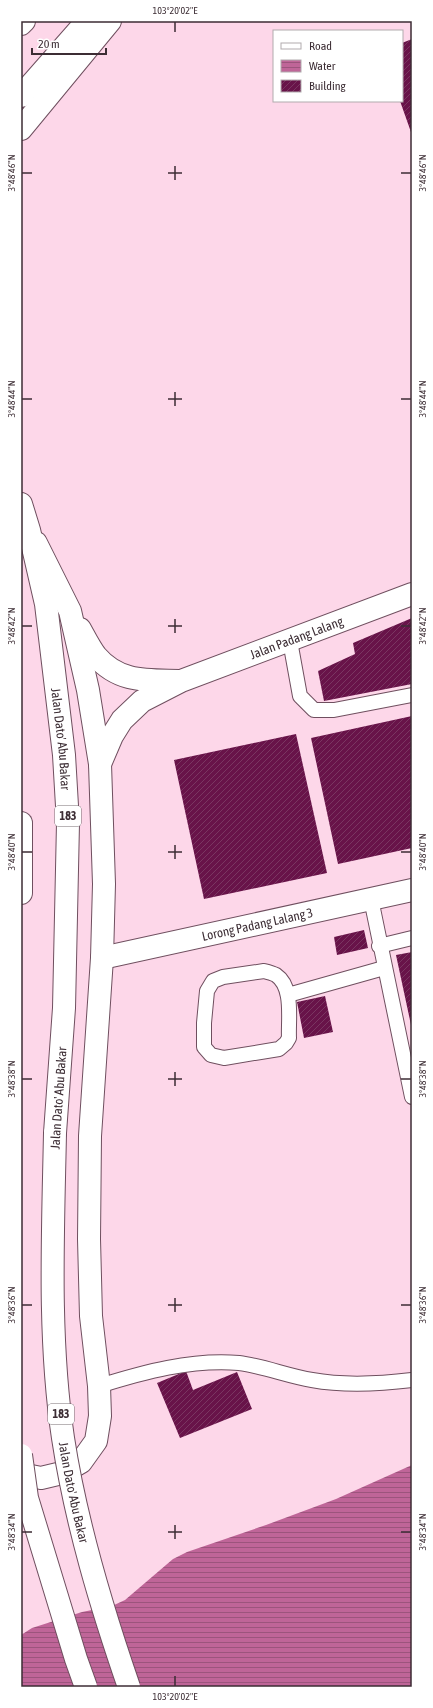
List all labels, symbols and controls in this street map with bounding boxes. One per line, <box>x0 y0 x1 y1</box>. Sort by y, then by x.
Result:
text: 103°20'02"E <box>153 5 198 16</box>
scale bar <box>32 30 106 56</box>
legend <box>273 30 403 102</box>
text: 20 m <box>38 37 60 51</box>
text: Road <box>309 39 332 53</box>
text: Water <box>309 59 336 73</box>
text: Building <box>309 79 347 93</box>
text: 3°48'46"N <box>6 154 17 192</box>
text: 3°48'46"N <box>417 154 428 192</box>
text: 3°48'44"N <box>6 380 17 418</box>
text: 3°48'44"N <box>417 380 428 418</box>
text: 3°48'42"N <box>6 607 17 645</box>
text: 3°48'42"N <box>417 607 428 645</box>
street label: Jalan Padang Lalang <box>248 614 346 662</box>
street label: Jalan Dato' Abu Bakar <box>48 687 73 791</box>
road number: 183 <box>55 806 81 826</box>
text: 3°48'40"N <box>6 833 17 871</box>
text: 3°48'40"N <box>417 833 428 871</box>
street label: Lorong Padang Lalang 3 <box>200 905 314 944</box>
street label: Jalan Dato' Abu Bakar <box>47 1046 70 1150</box>
text: 3°48'38"N <box>6 1060 17 1098</box>
text: 3°48'38"N <box>417 1060 428 1098</box>
text: 3°48'36"N <box>6 1286 17 1324</box>
text: 3°48'36"N <box>417 1286 428 1324</box>
road number: 183 <box>48 1404 74 1424</box>
street label: Jalan Dato' Abu Bakar <box>56 1441 92 1545</box>
text: 3°48'34"N <box>6 1513 17 1551</box>
text: 3°48'34"N <box>417 1513 428 1551</box>
text: 103°20'02"E <box>153 1691 198 1702</box>

